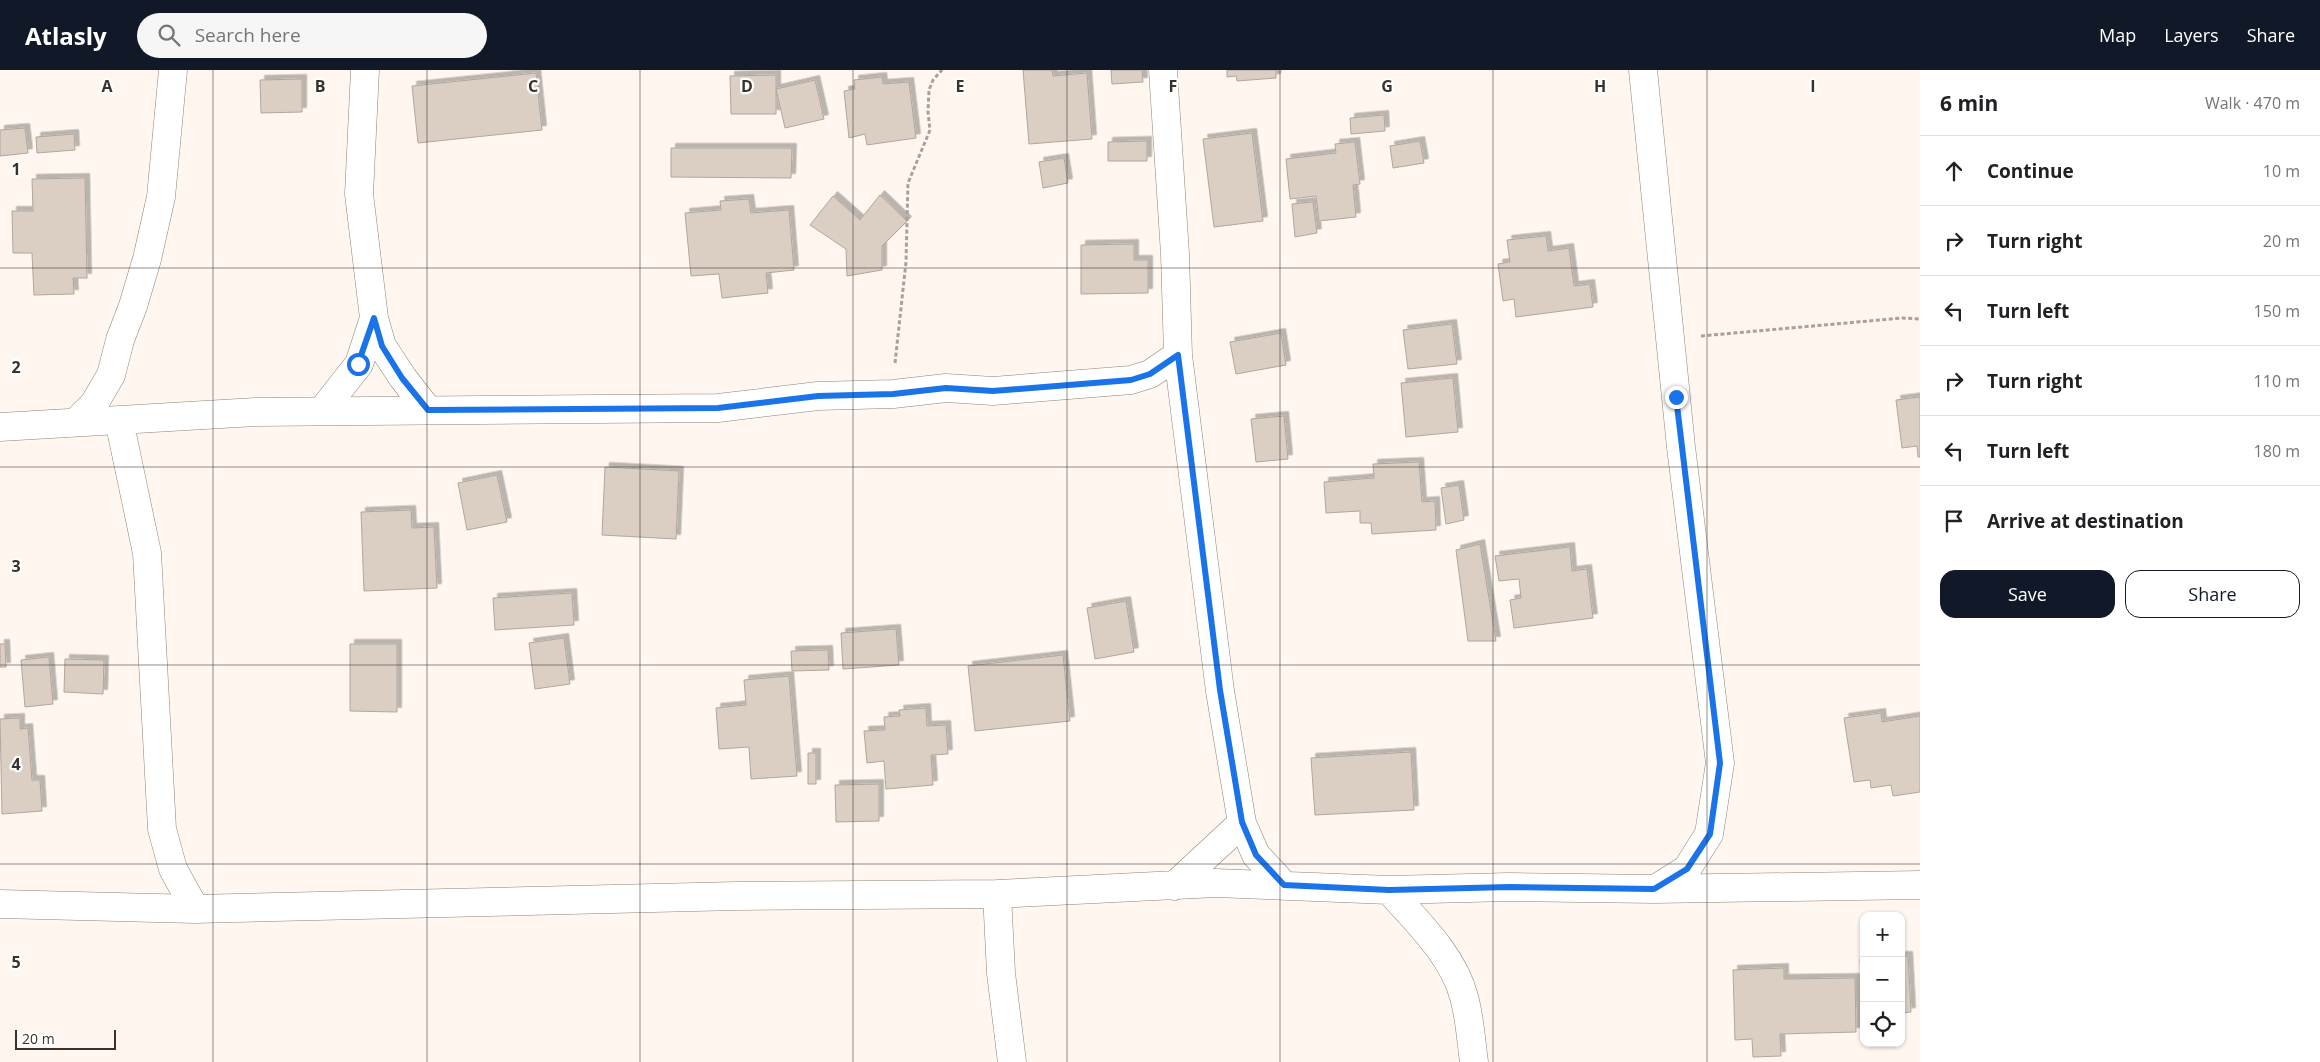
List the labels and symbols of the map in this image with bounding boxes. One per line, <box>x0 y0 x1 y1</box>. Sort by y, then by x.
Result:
text: A <box>101 75 113 97</box>
text: B <box>315 75 325 97</box>
text: C <box>528 75 538 97</box>
text: D <box>741 75 753 97</box>
text: E <box>956 75 965 97</box>
text: F <box>1169 75 1177 97</box>
text: G <box>1381 75 1393 97</box>
text: H <box>1594 75 1606 97</box>
text: I <box>1810 75 1816 97</box>
text: 1 <box>11 158 21 180</box>
route start <box>347 353 370 376</box>
text: 2 <box>11 356 21 378</box>
route end <box>1665 386 1688 409</box>
text: 3 <box>11 555 21 577</box>
text: 4 <box>11 753 21 775</box>
text: 5 <box>11 951 21 973</box>
scale bar <box>15 1027 116 1050</box>

